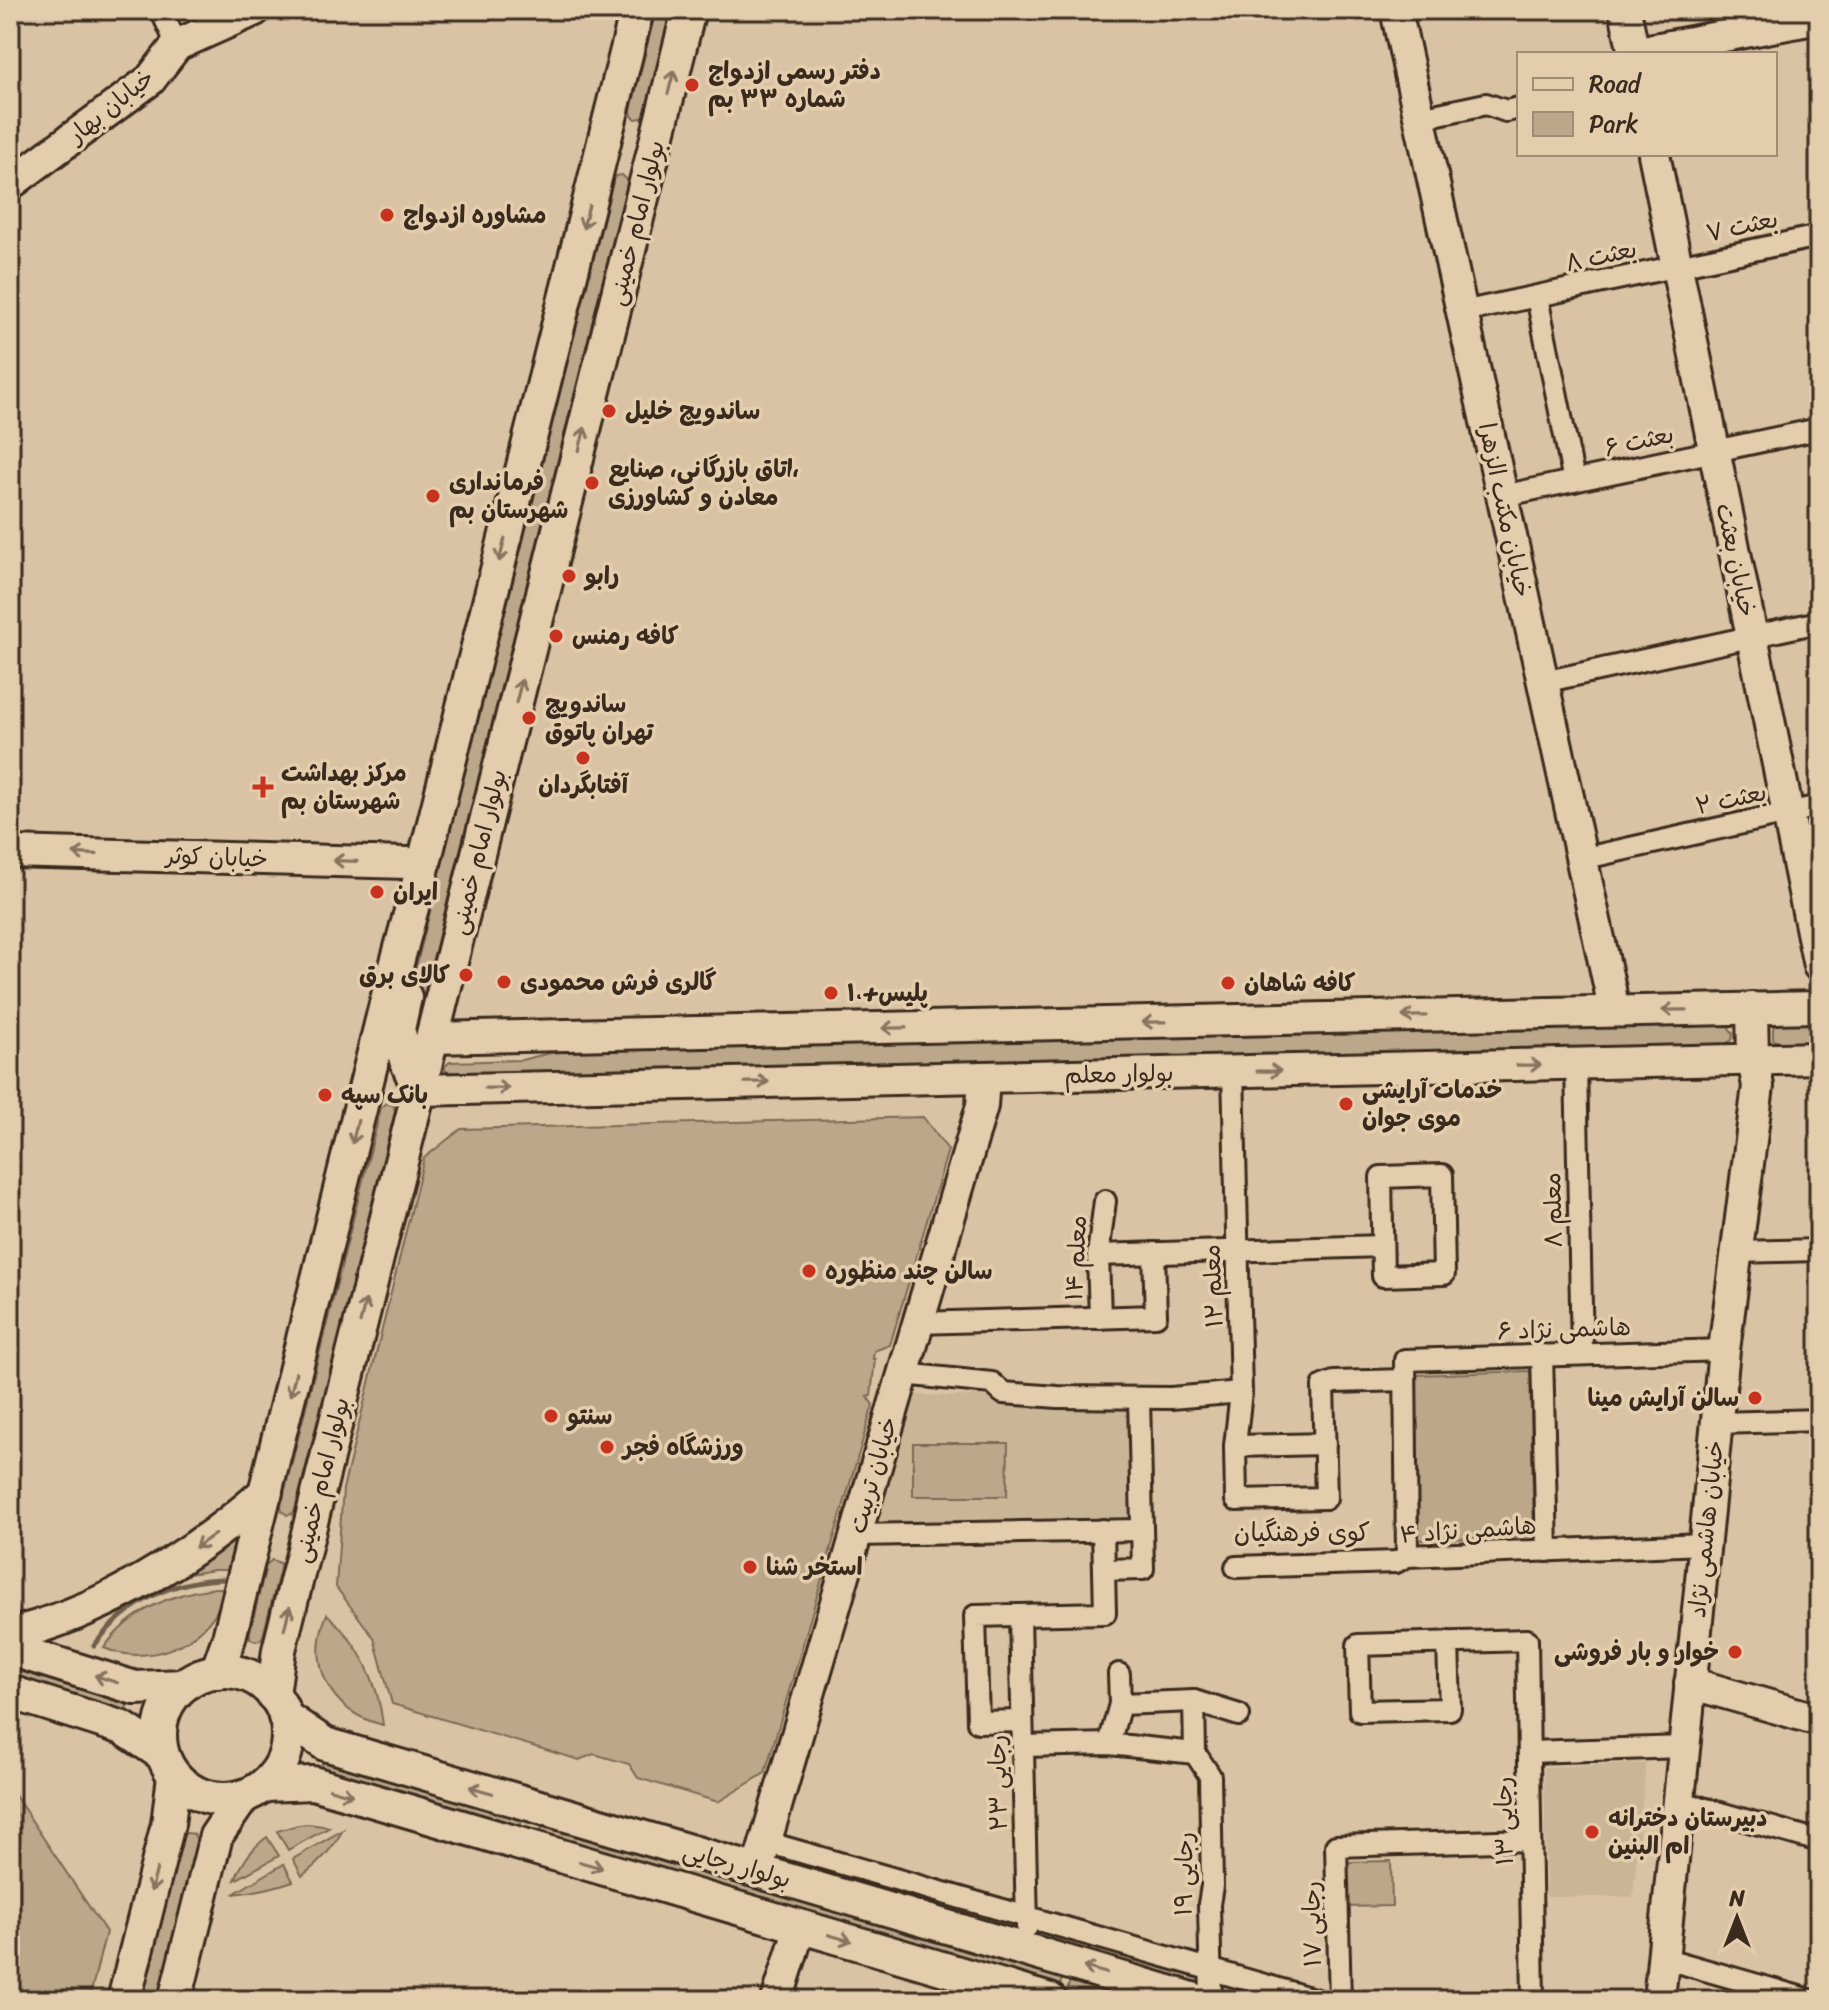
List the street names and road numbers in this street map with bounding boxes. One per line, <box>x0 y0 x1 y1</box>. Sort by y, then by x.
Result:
street label: خیابان بهار <box>57 58 164 156</box>
street label: بولوار امام خمینی <box>595 136 677 310</box>
street label: بعثت ۷ <box>1702 198 1782 254</box>
street label: بعثت ۸ <box>1561 228 1641 284</box>
street label: بعثت ۶ <box>1600 413 1678 469</box>
street label: خیابان مکتب الزهرا <box>1466 419 1544 601</box>
street label: خیابان بعثت <box>1703 499 1769 621</box>
street label: بولوار امام خمینی <box>437 765 519 939</box>
street label: بعثت ۲ <box>1691 771 1771 827</box>
street label: خیابان کوثر <box>163 834 269 880</box>
street label: بولوار معلم <box>1064 1052 1174 1096</box>
street label: معلم ۸ <box>1531 1172 1575 1248</box>
street label: معلم ۱۴ <box>1053 1214 1099 1302</box>
street label: معلم ۱۲ <box>1191 1243 1235 1329</box>
street label: هاشمی نژاد ۶ <box>1496 1306 1632 1352</box>
street label: بولوار امام خمینی <box>280 1393 362 1567</box>
street label: خیابان تربیت <box>836 1411 910 1539</box>
street label: خیابان هاشمی نژاد <box>1676 1438 1736 1620</box>
street label: هاشمی نژاد ۴ <box>1398 1504 1538 1556</box>
street label: رجایی ۲۳ <box>976 1734 1020 1832</box>
street label: رجایی ۱۳ <box>1482 1776 1526 1866</box>
street label: بولوار رجایی <box>678 1830 796 1900</box>
street label: رجایی ۱۹ <box>1162 1831 1206 1917</box>
street label: رجایی ۱۷ <box>1290 1881 1334 1967</box>

